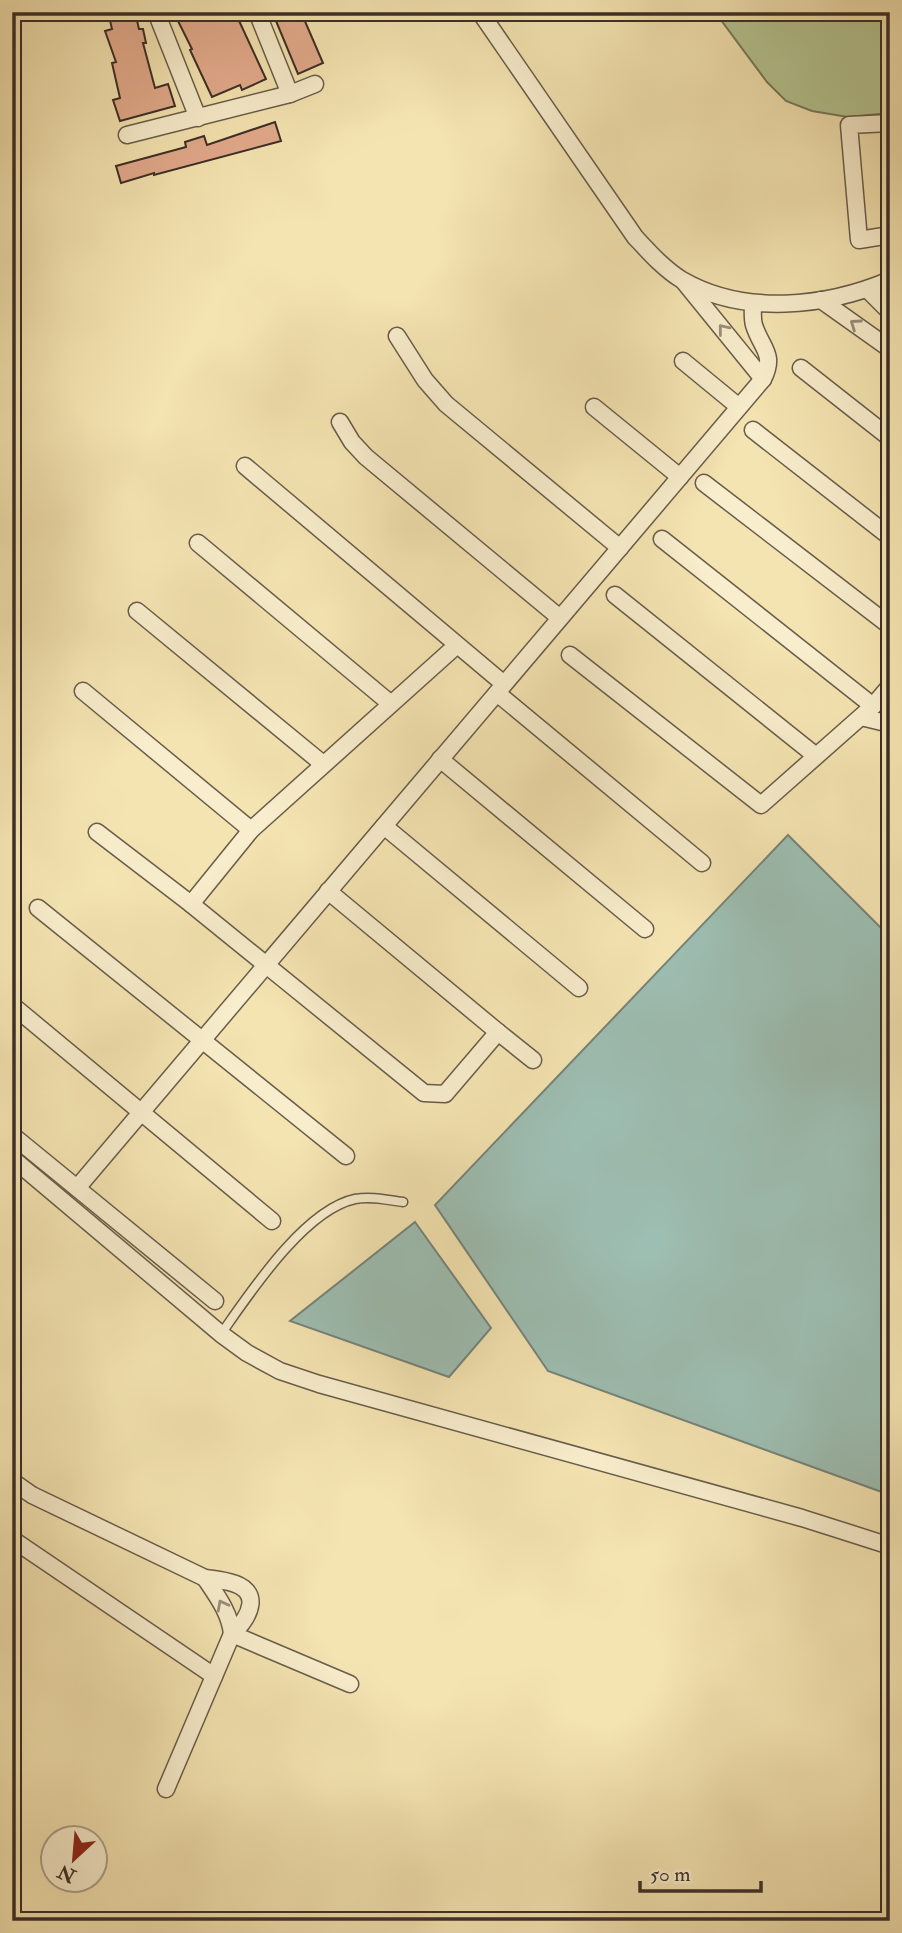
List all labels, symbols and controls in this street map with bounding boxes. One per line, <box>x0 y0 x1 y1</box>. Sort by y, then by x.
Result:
one-way arrow <box>850 320 863 332</box>
one-way arrow <box>719 325 731 338</box>
one-way arrow <box>217 1600 230 1612</box>
north arrow <box>38 1825 108 1895</box>
scale bar <box>640 1849 760 1893</box>
text: N <box>53 1858 81 1888</box>
text: 50 m <box>650 1861 691 1888</box>

